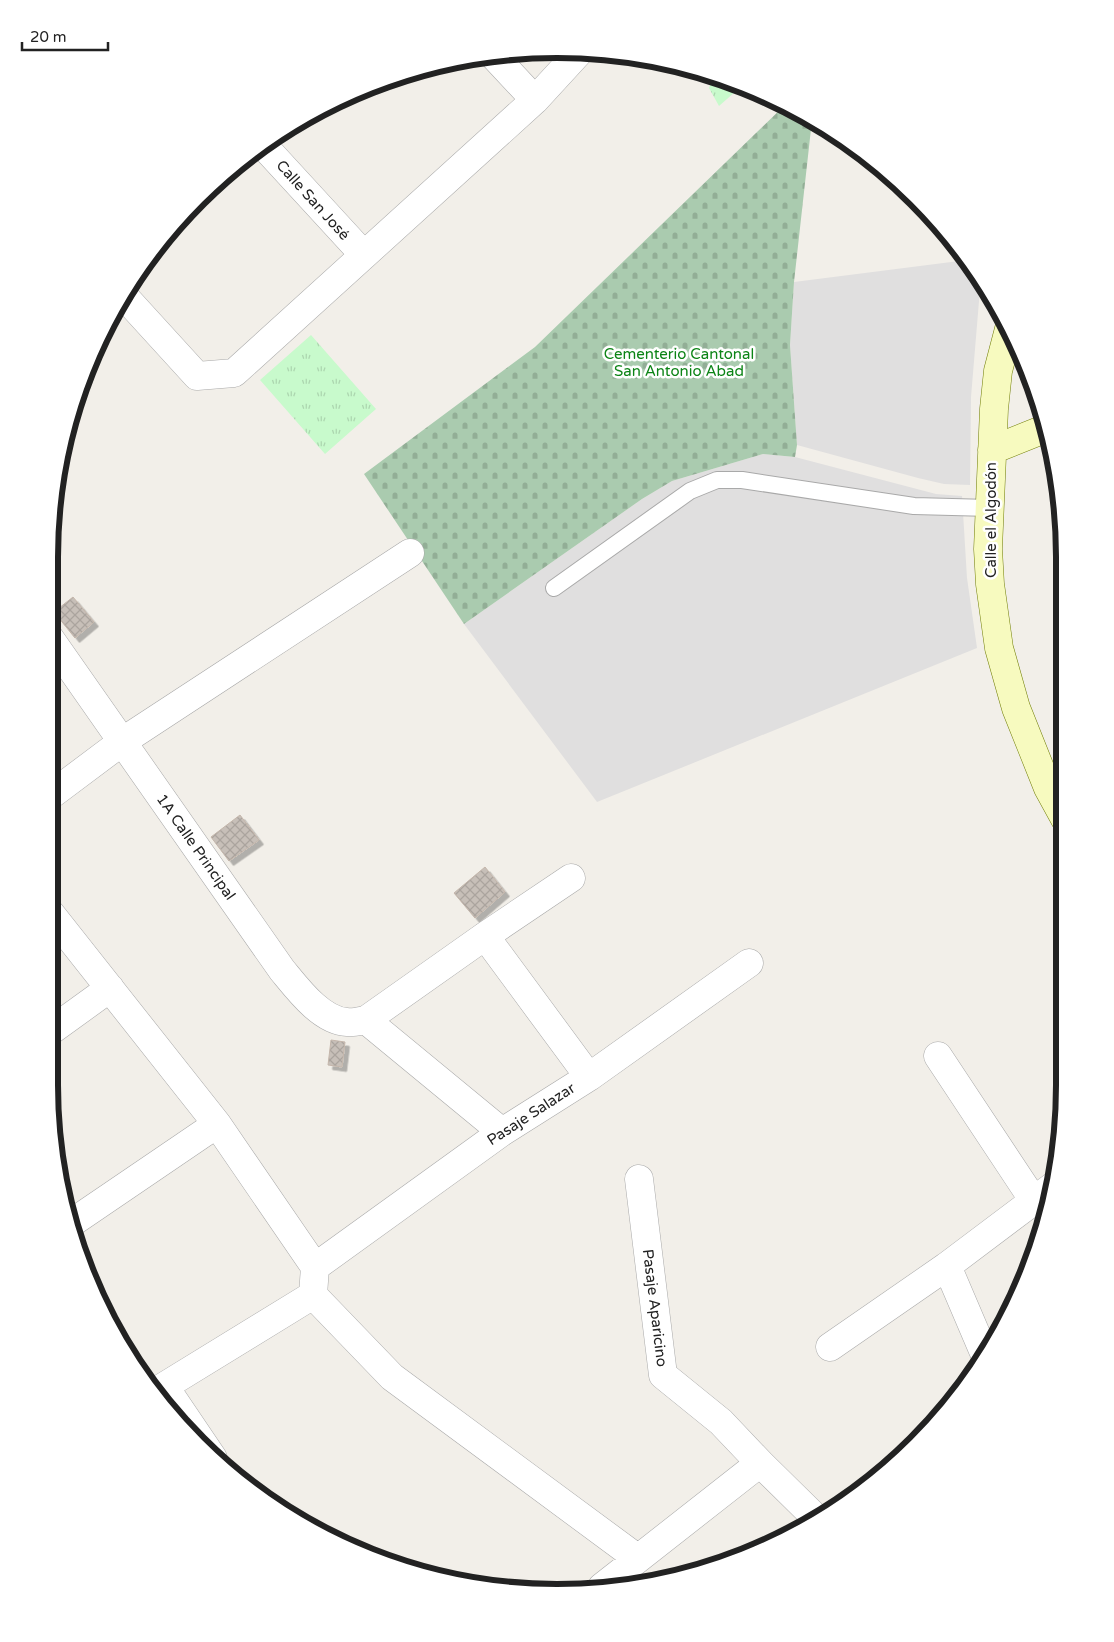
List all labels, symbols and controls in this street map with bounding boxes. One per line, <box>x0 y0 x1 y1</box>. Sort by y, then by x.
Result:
scale bar <box>22 20 109 52</box>
text: 20 m <box>30 28 67 46</box>
street label: Calle San José <box>272 156 354 244</box>
park label: Cementerio Cantonal San Antonio Abad <box>604 345 754 380</box>
street label: Calle el Algodón <box>982 462 1000 578</box>
street label: 1A Calle Principal <box>153 791 239 903</box>
street label: Pasaje Salazar <box>484 1079 579 1149</box>
street label: Pasaje Aparicino <box>639 1248 671 1368</box>

